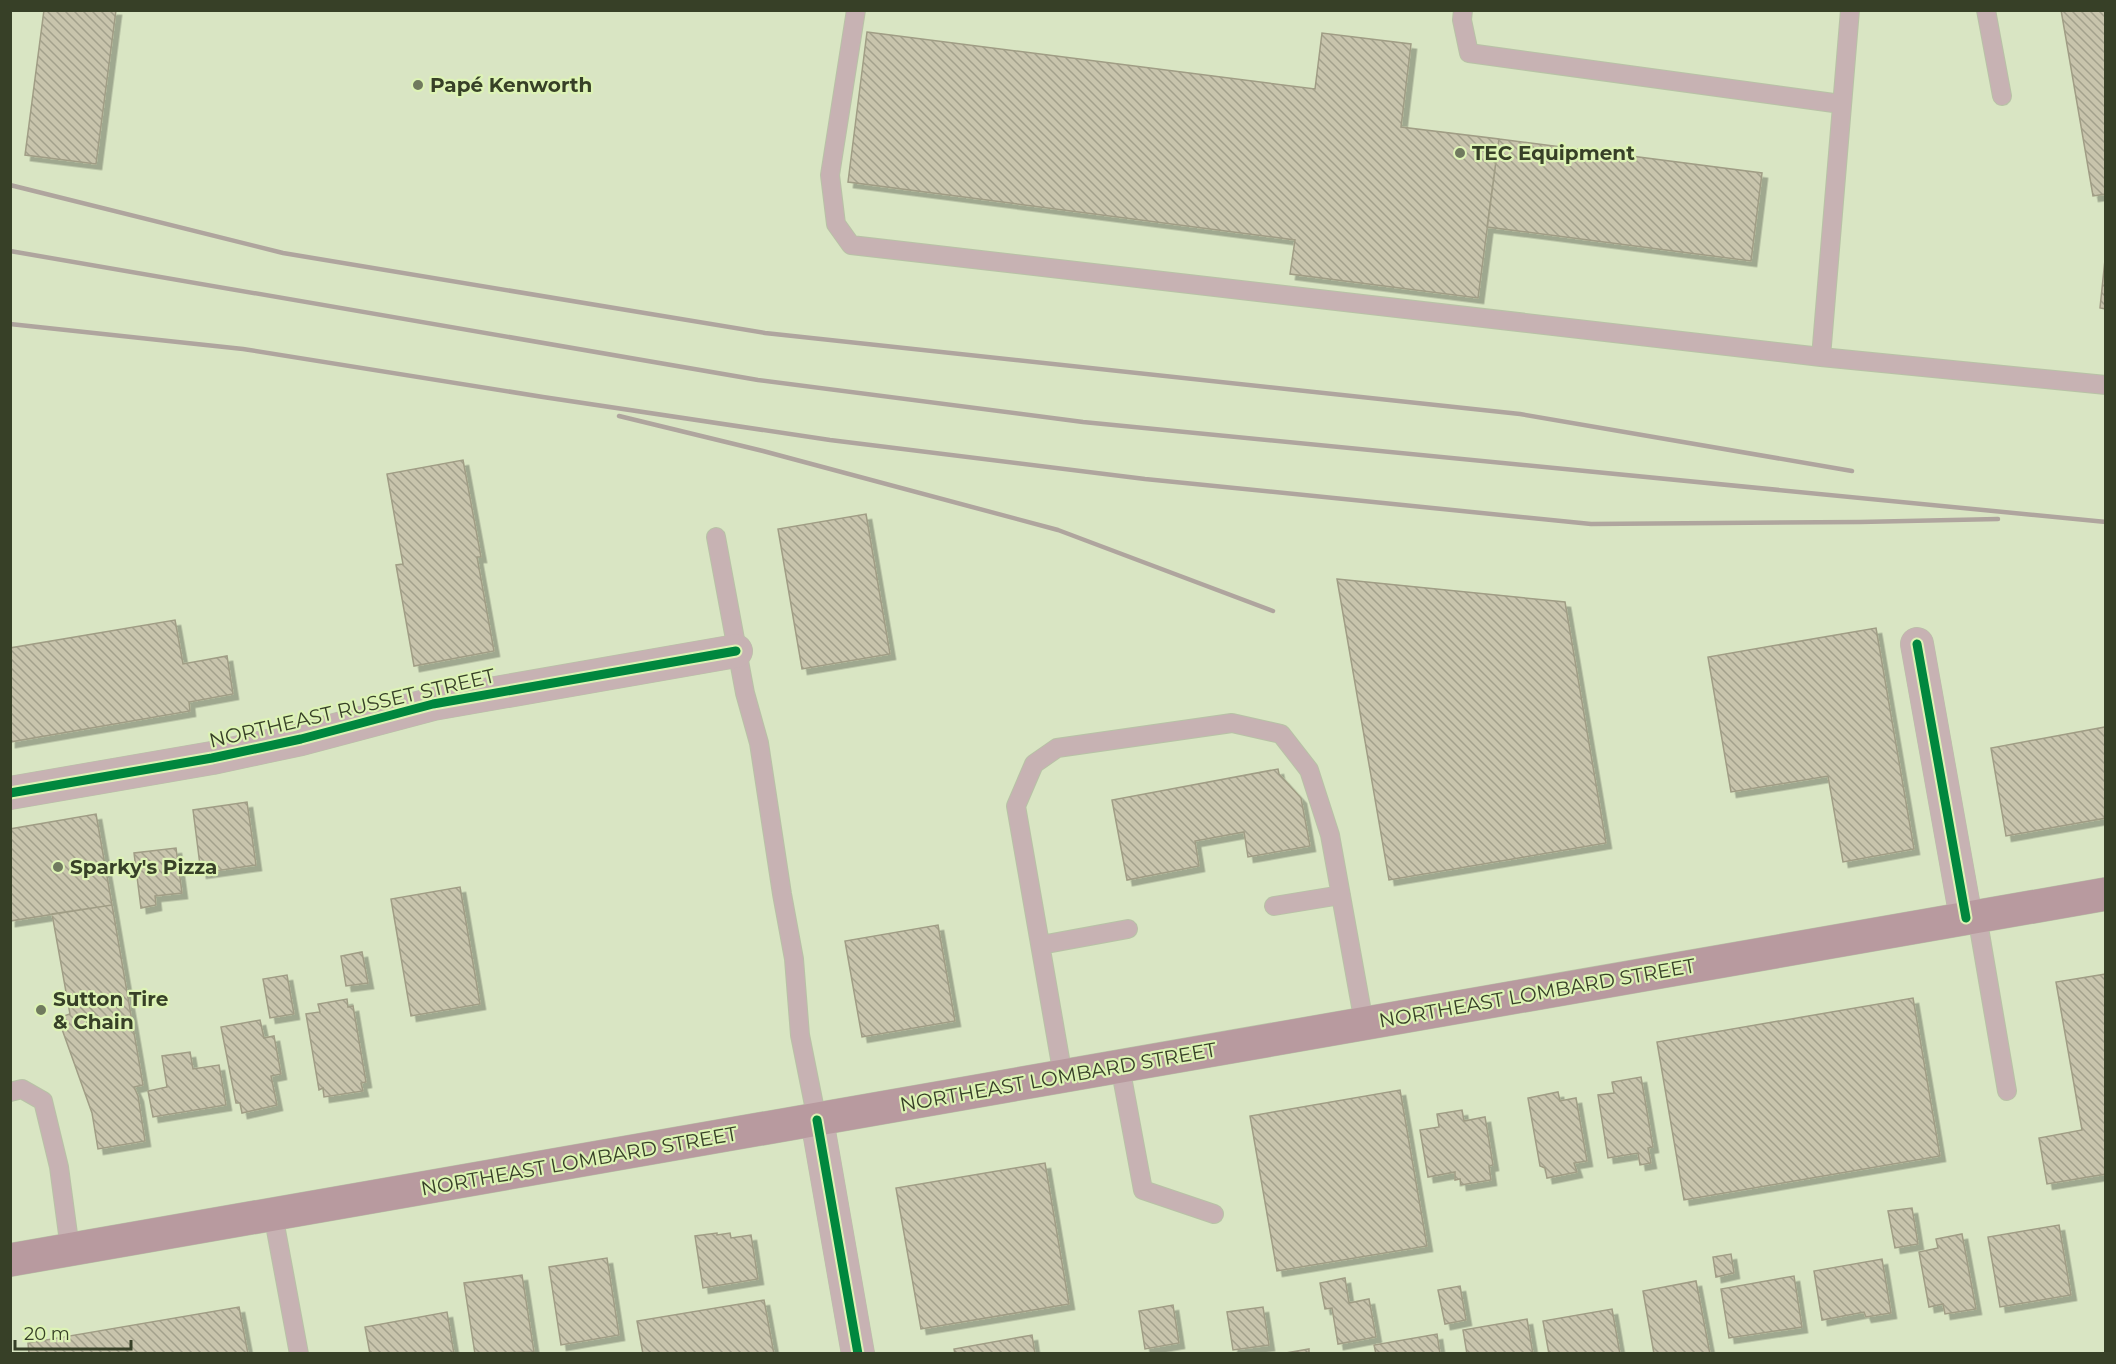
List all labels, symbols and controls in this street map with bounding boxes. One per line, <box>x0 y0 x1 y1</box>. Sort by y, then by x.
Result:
place label: Papé Kenworth <box>430 73 592 97</box>
marker: Papé Kenworth <box>411 78 425 92</box>
place label: TEC Equipment <box>1472 141 1635 165</box>
marker: TEC Equipment <box>1453 146 1467 160</box>
street label: NORTHEAST RUSSET STREET <box>207 663 498 753</box>
place label: Sparky's Pizza <box>70 855 217 879</box>
marker: Sparky's Pizza <box>51 860 65 874</box>
street label: NORTHEAST LOMBARD STREET <box>1377 953 1698 1033</box>
place label: Sutton Tire & Chain <box>53 987 168 1034</box>
marker: Sutton Tire & Chain <box>34 1003 48 1017</box>
street label: NORTHEAST LOMBARD STREET <box>898 1037 1219 1117</box>
street label: NORTHEAST LOMBARD STREET <box>419 1121 740 1201</box>
scale bar <box>15 1313 130 1351</box>
text: 20 m <box>24 1323 70 1345</box>

